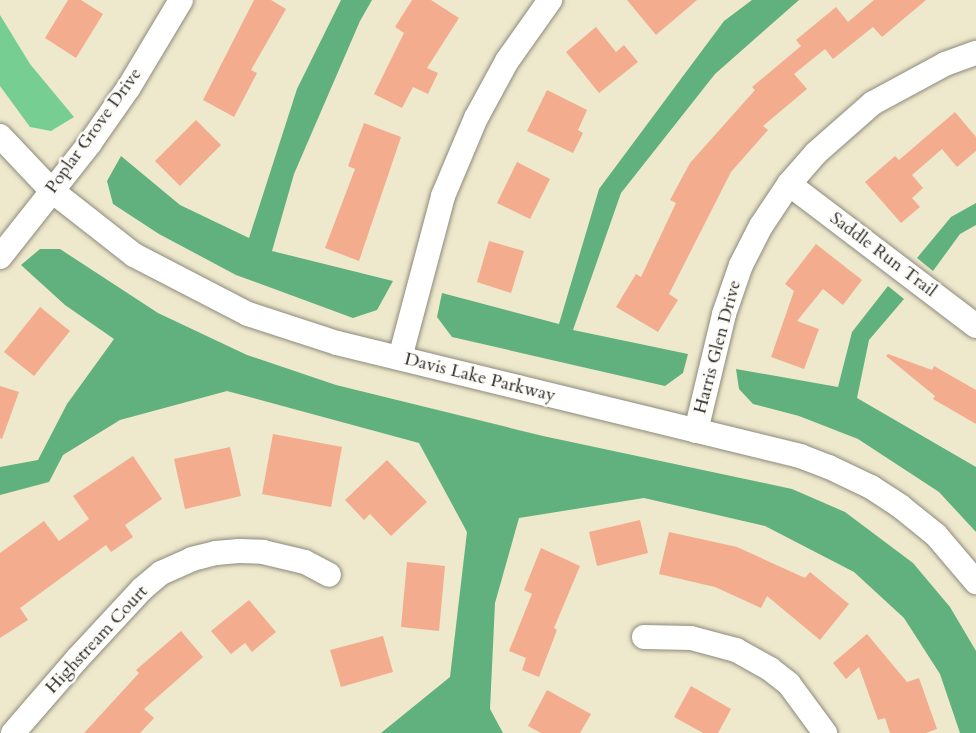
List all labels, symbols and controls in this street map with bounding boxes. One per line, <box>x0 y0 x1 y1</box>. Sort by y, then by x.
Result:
street label: Poplar Grove Drive <box>41 64 147 198</box>
street label: Saddle Run Trail <box>825 208 941 302</box>
street label: Harris Glen Drive <box>690 278 746 416</box>
street label: Davis Lake Parkway <box>402 349 558 407</box>
street label: Highstream Court <box>41 581 153 699</box>

